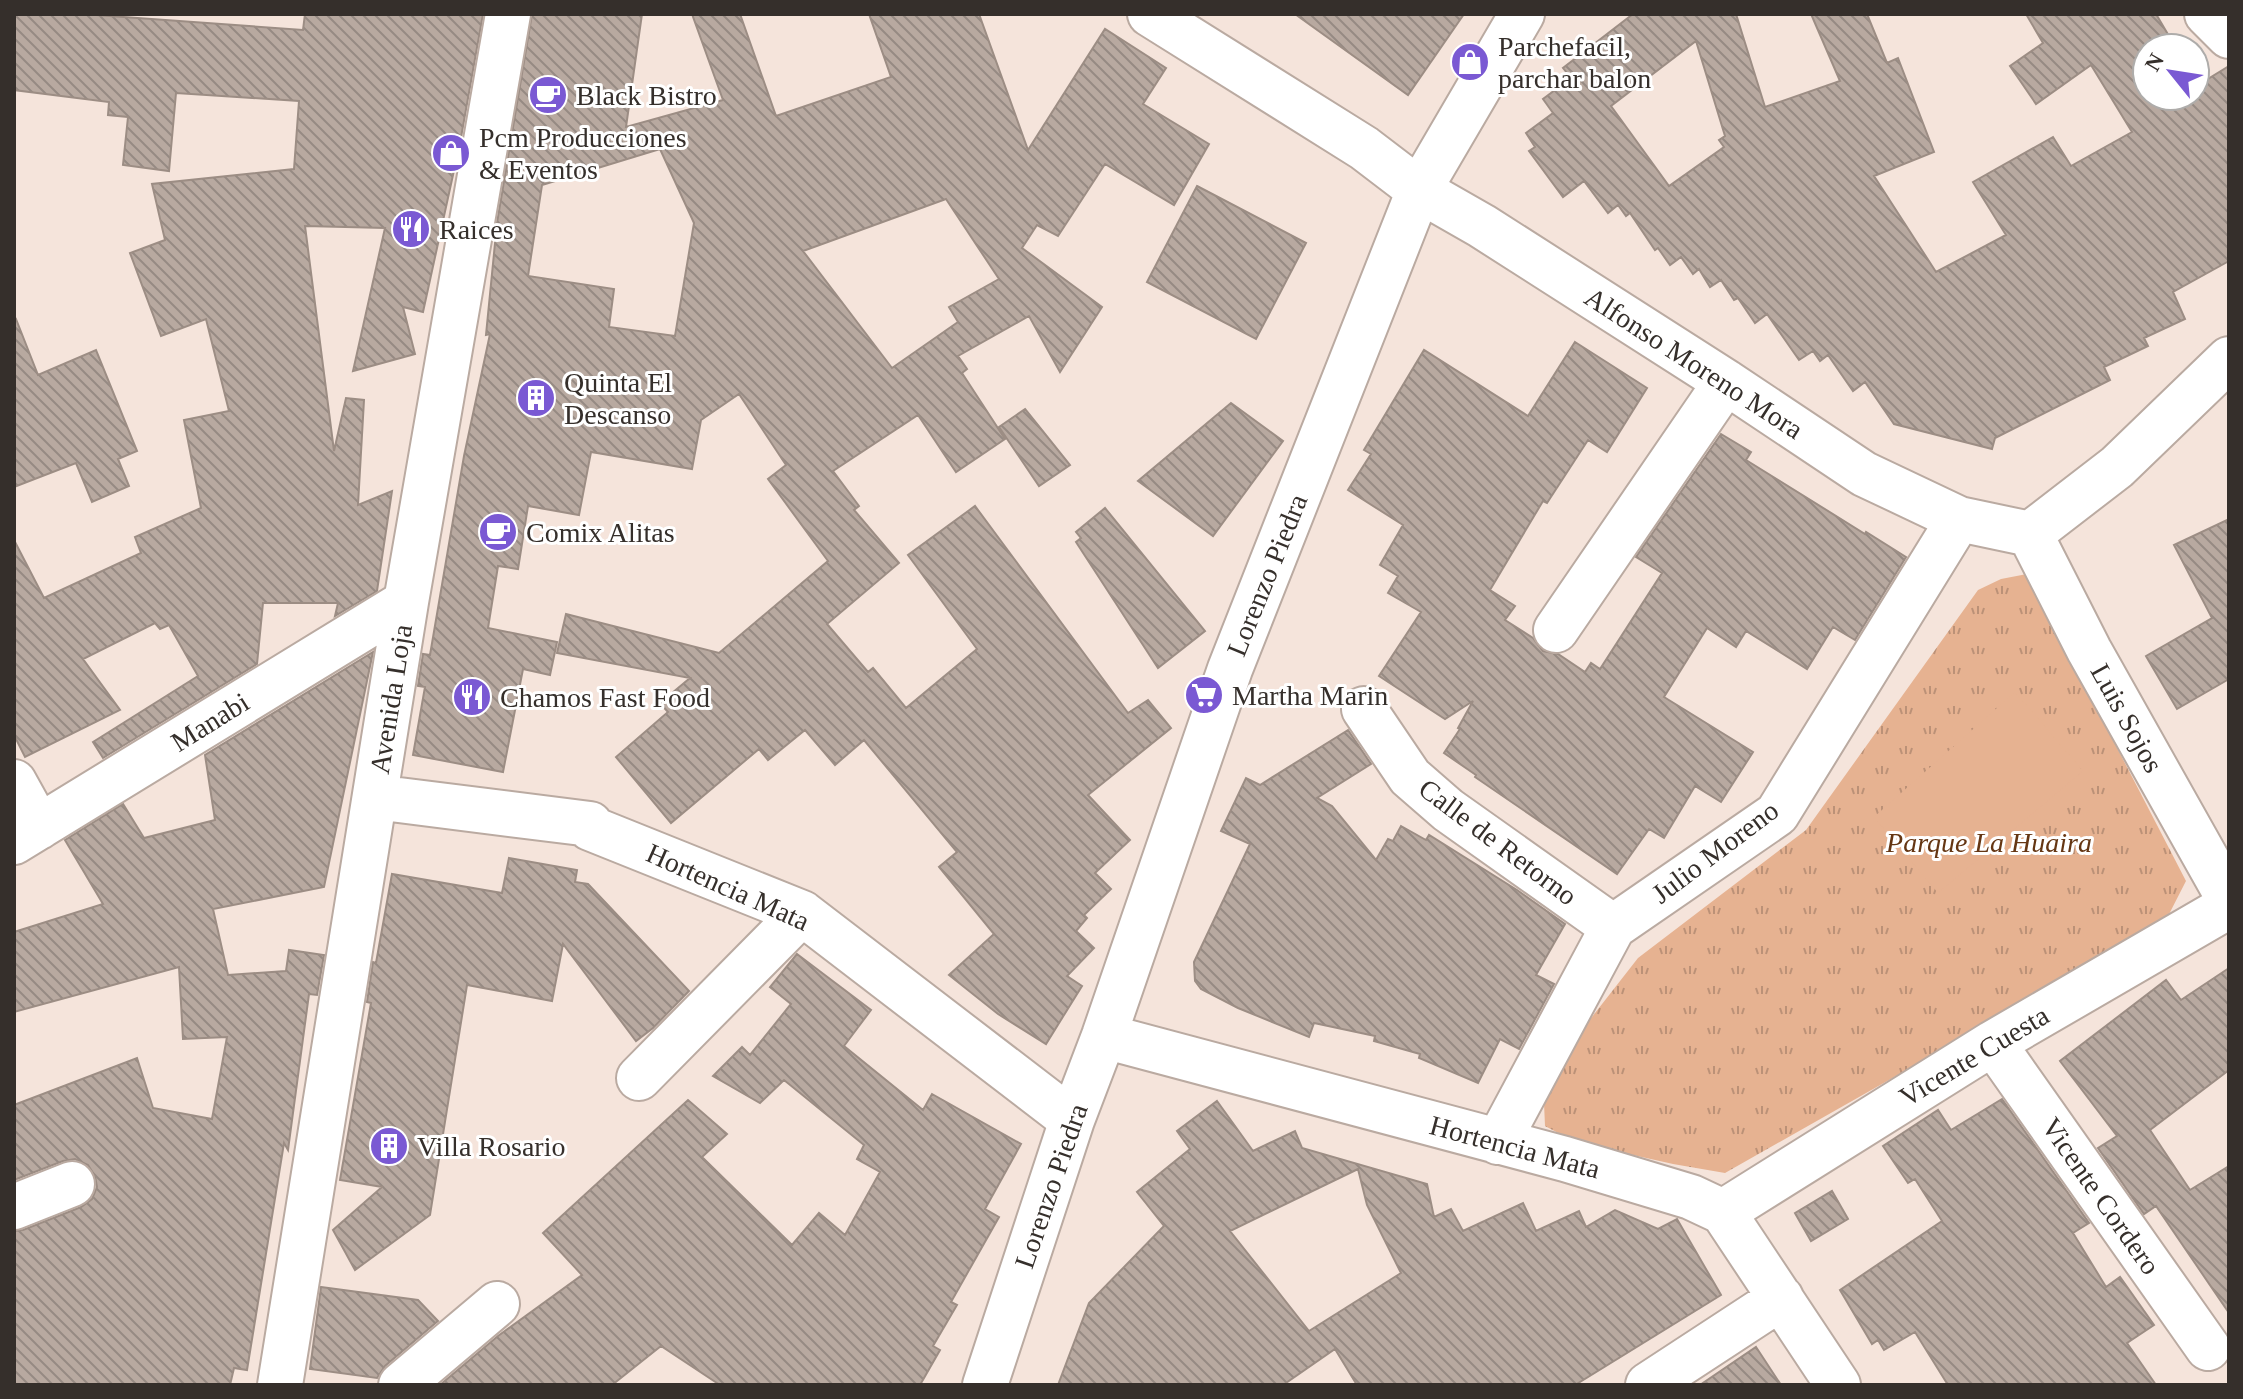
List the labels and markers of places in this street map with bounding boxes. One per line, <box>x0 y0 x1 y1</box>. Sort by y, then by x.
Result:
place label: Parchefacil, parchar balon <box>1498 31 1651 94</box>
shop icon: Parchefacil, parchar balon <box>1449 41 1491 83</box>
cafe icon: Black Bistro <box>527 74 569 116</box>
place label: Black Bistro <box>576 80 717 111</box>
place label: Pcm Producciones & Eventos <box>479 122 687 185</box>
shop icon: Pcm Producciones & Eventos <box>430 132 472 174</box>
restaurant icon: Raices <box>390 208 432 250</box>
place label: Raices <box>439 214 514 245</box>
place label: Quinta El Descanso <box>564 367 672 430</box>
building icon: Quinta El Descanso <box>515 377 557 419</box>
cafe icon: Comix Alitas <box>477 511 519 553</box>
place label: Comix Alitas <box>526 517 675 548</box>
supermarket icon: Martha Marin <box>1183 674 1225 716</box>
restaurant icon: Chamos Fast Food <box>451 676 493 718</box>
place label: Martha Marin <box>1232 680 1388 711</box>
place label: Chamos Fast Food <box>500 682 710 713</box>
building icon: Villa Rosario <box>368 1125 410 1167</box>
place label: Villa Rosario <box>417 1131 565 1162</box>

